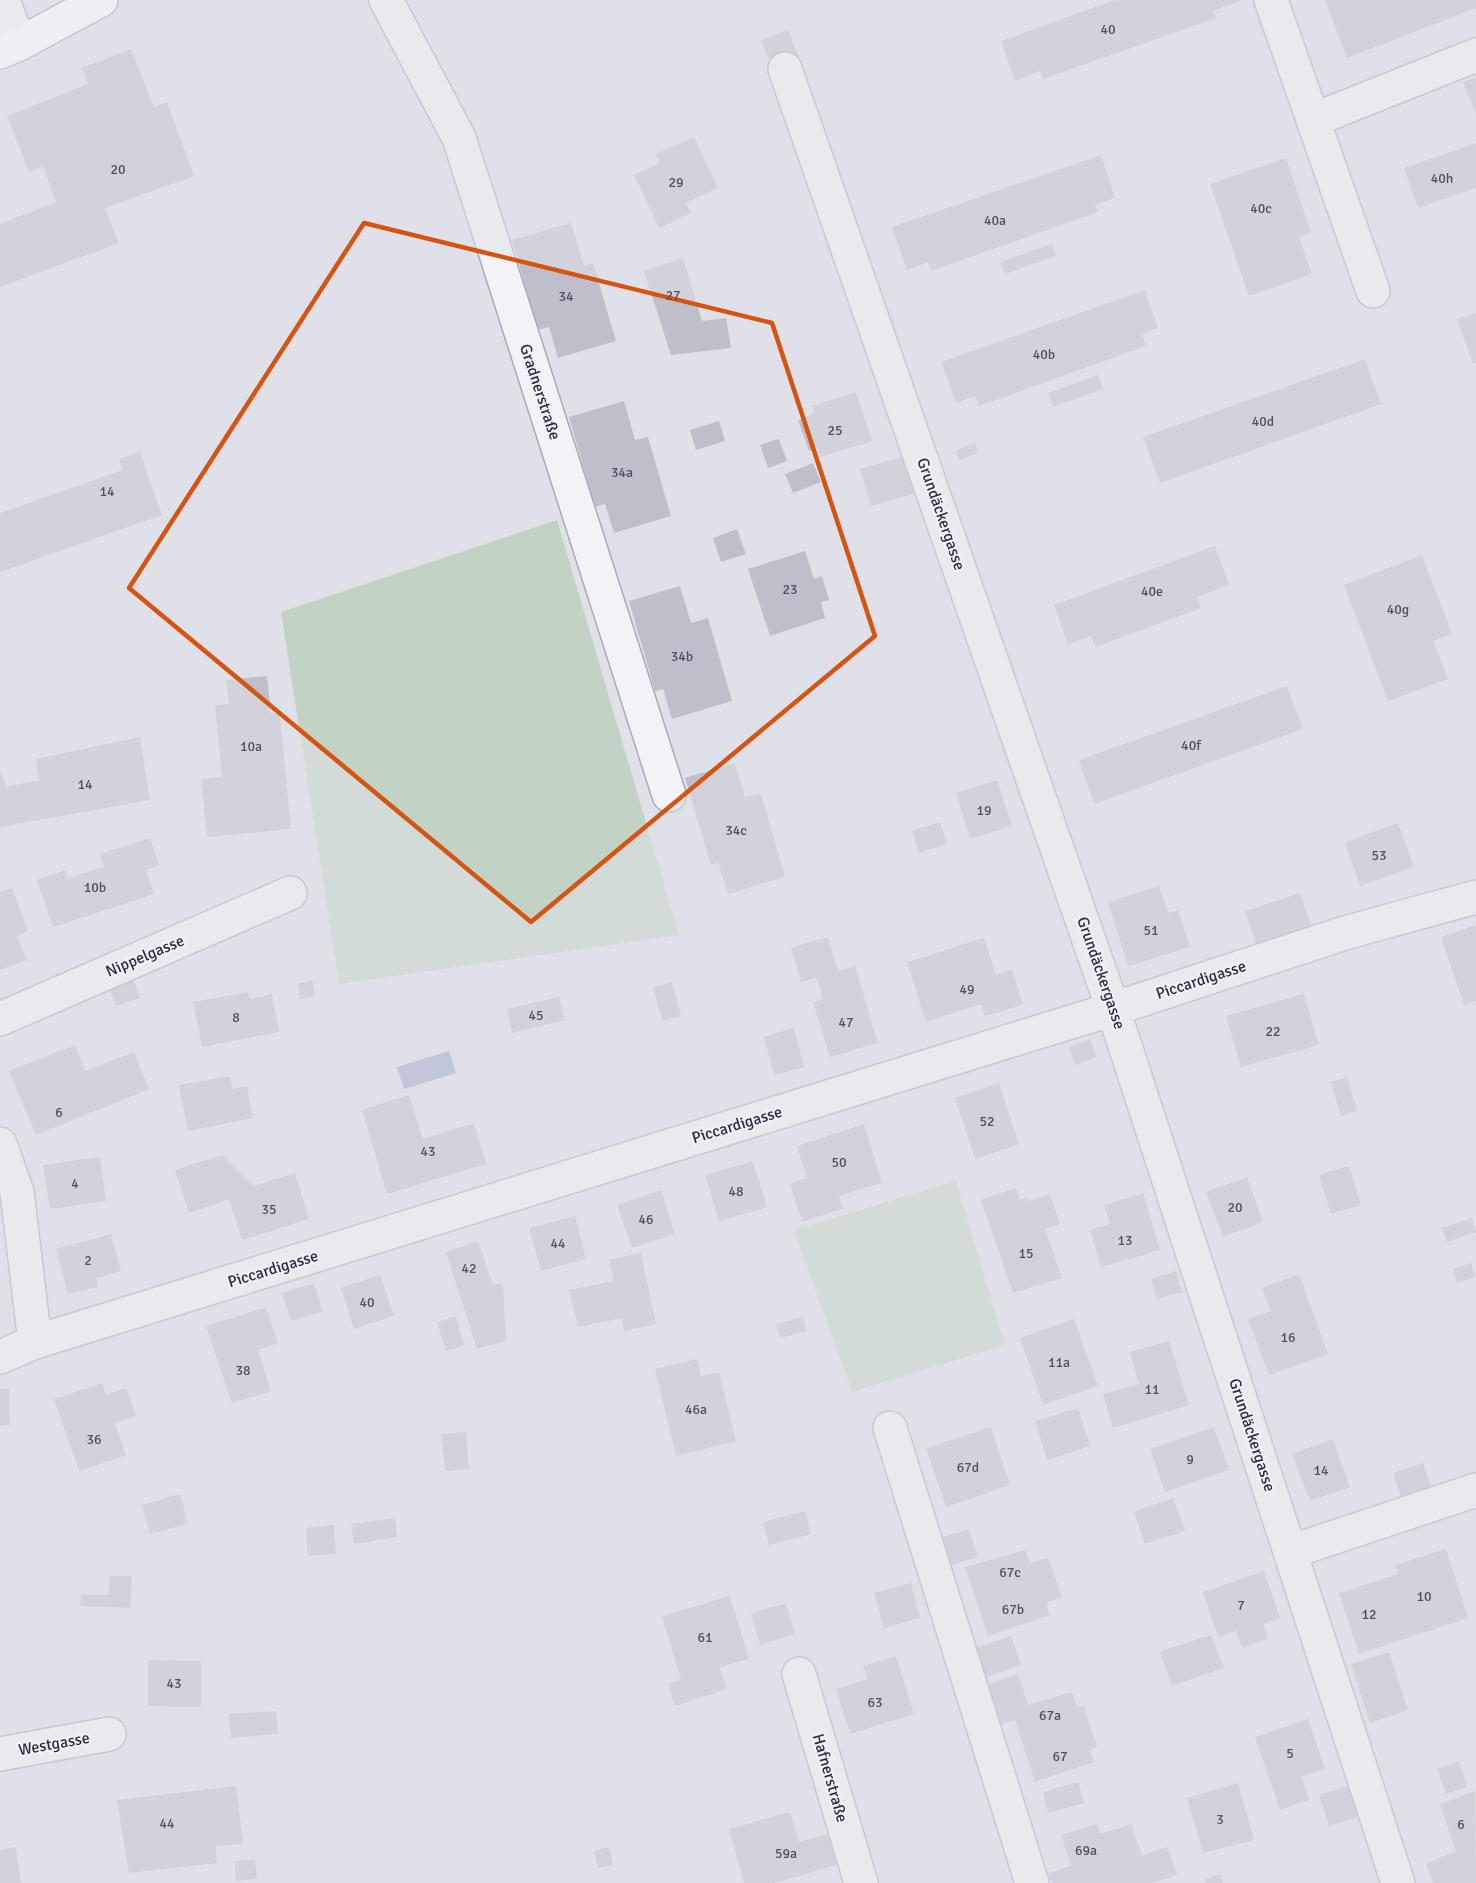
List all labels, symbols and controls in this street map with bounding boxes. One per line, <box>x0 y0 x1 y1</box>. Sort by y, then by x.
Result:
house number: 40 <box>1100 21 1116 38</box>
house number: 20 <box>110 161 126 178</box>
house number: 40h <box>1431 170 1453 187</box>
house number: 29 <box>668 174 684 191</box>
house number: 40c <box>1250 200 1272 217</box>
house number: 40a <box>984 212 1006 229</box>
house number: 27 <box>665 287 681 304</box>
house number: 34 <box>558 288 574 305</box>
street label: Gradnerstraße <box>515 341 565 443</box>
house number: 40b <box>1033 346 1055 363</box>
house number: 40d <box>1252 413 1274 430</box>
house number: 25 <box>827 422 843 439</box>
street label: Grundäckergasse <box>912 455 970 573</box>
house number: 34a <box>611 464 633 481</box>
house number: 14 <box>99 483 115 500</box>
house number: 23 <box>782 581 798 598</box>
house number: 40e <box>1141 583 1163 600</box>
house number: 40g <box>1387 601 1409 618</box>
house number: 34b <box>671 648 693 665</box>
house number: 40f <box>1181 737 1202 754</box>
house number: 10a <box>240 738 262 755</box>
house number: 14 <box>77 776 93 793</box>
house number: 19 <box>976 802 992 819</box>
house number: 34c <box>725 822 747 839</box>
house number: 53 <box>1371 847 1387 864</box>
house number: 10b <box>84 879 106 896</box>
street label: Grundäckergasse <box>1072 914 1130 1032</box>
house number: 51 <box>1143 922 1159 939</box>
street label: Nippelgasse <box>103 931 187 981</box>
street label: Piccardigasse <box>1153 956 1249 1004</box>
house number: 49 <box>959 981 975 998</box>
house number: 45 <box>528 1007 544 1024</box>
house number: 8 <box>232 1009 240 1026</box>
house number: 47 <box>838 1014 854 1031</box>
house number: 22 <box>1265 1023 1281 1040</box>
street label: Piccardigasse <box>689 1102 785 1148</box>
house number: 6 <box>55 1104 63 1121</box>
house number: 52 <box>979 1113 995 1130</box>
house number: 43 <box>420 1143 436 1160</box>
house number: 50 <box>831 1154 847 1171</box>
house number: 4 <box>71 1175 79 1192</box>
house number: 48 <box>728 1183 744 1200</box>
house number: 20 <box>1227 1199 1243 1216</box>
house number: 35 <box>261 1201 277 1218</box>
house number: 46 <box>638 1211 654 1228</box>
house number: 13 <box>1117 1232 1133 1249</box>
house number: 44 <box>550 1235 566 1252</box>
house number: 15 <box>1018 1245 1034 1262</box>
street label: Piccardigasse <box>225 1246 321 1292</box>
house number: 2 <box>84 1252 92 1269</box>
house number: 42 <box>461 1260 477 1277</box>
house number: 40 <box>359 1294 375 1311</box>
house number: 16 <box>1280 1329 1296 1346</box>
house number: 11a <box>1048 1354 1070 1371</box>
house number: 38 <box>235 1362 251 1379</box>
street label: Grundäckergasse <box>1224 1376 1280 1494</box>
house number: 11 <box>1144 1381 1160 1398</box>
house number: 46a <box>685 1401 707 1418</box>
house number: 36 <box>86 1431 102 1448</box>
house number: 9 <box>1186 1451 1194 1468</box>
house number: 67d <box>957 1459 979 1476</box>
house number: 14 <box>1313 1462 1329 1479</box>
house number: 67c <box>999 1564 1021 1581</box>
house number: 10 <box>1416 1588 1432 1605</box>
house number: 7 <box>1237 1597 1245 1614</box>
house number: 67b <box>1002 1601 1024 1618</box>
house number: 12 <box>1361 1606 1377 1623</box>
house number: 61 <box>697 1629 713 1646</box>
house number: 43 <box>166 1675 182 1692</box>
house number: 63 <box>867 1694 883 1711</box>
house number: 67a <box>1039 1707 1061 1724</box>
street label: Westgasse <box>17 1728 91 1760</box>
street label: Hafnerstraße <box>808 1731 852 1825</box>
house number: 5 <box>1286 1745 1294 1762</box>
house number: 67 <box>1052 1748 1068 1765</box>
house number: 3 <box>1216 1811 1224 1828</box>
house number: 44 <box>159 1815 175 1832</box>
house number: 6 <box>1457 1816 1465 1833</box>
house number: 69a <box>1075 1842 1097 1859</box>
house number: 59a <box>775 1845 797 1862</box>

